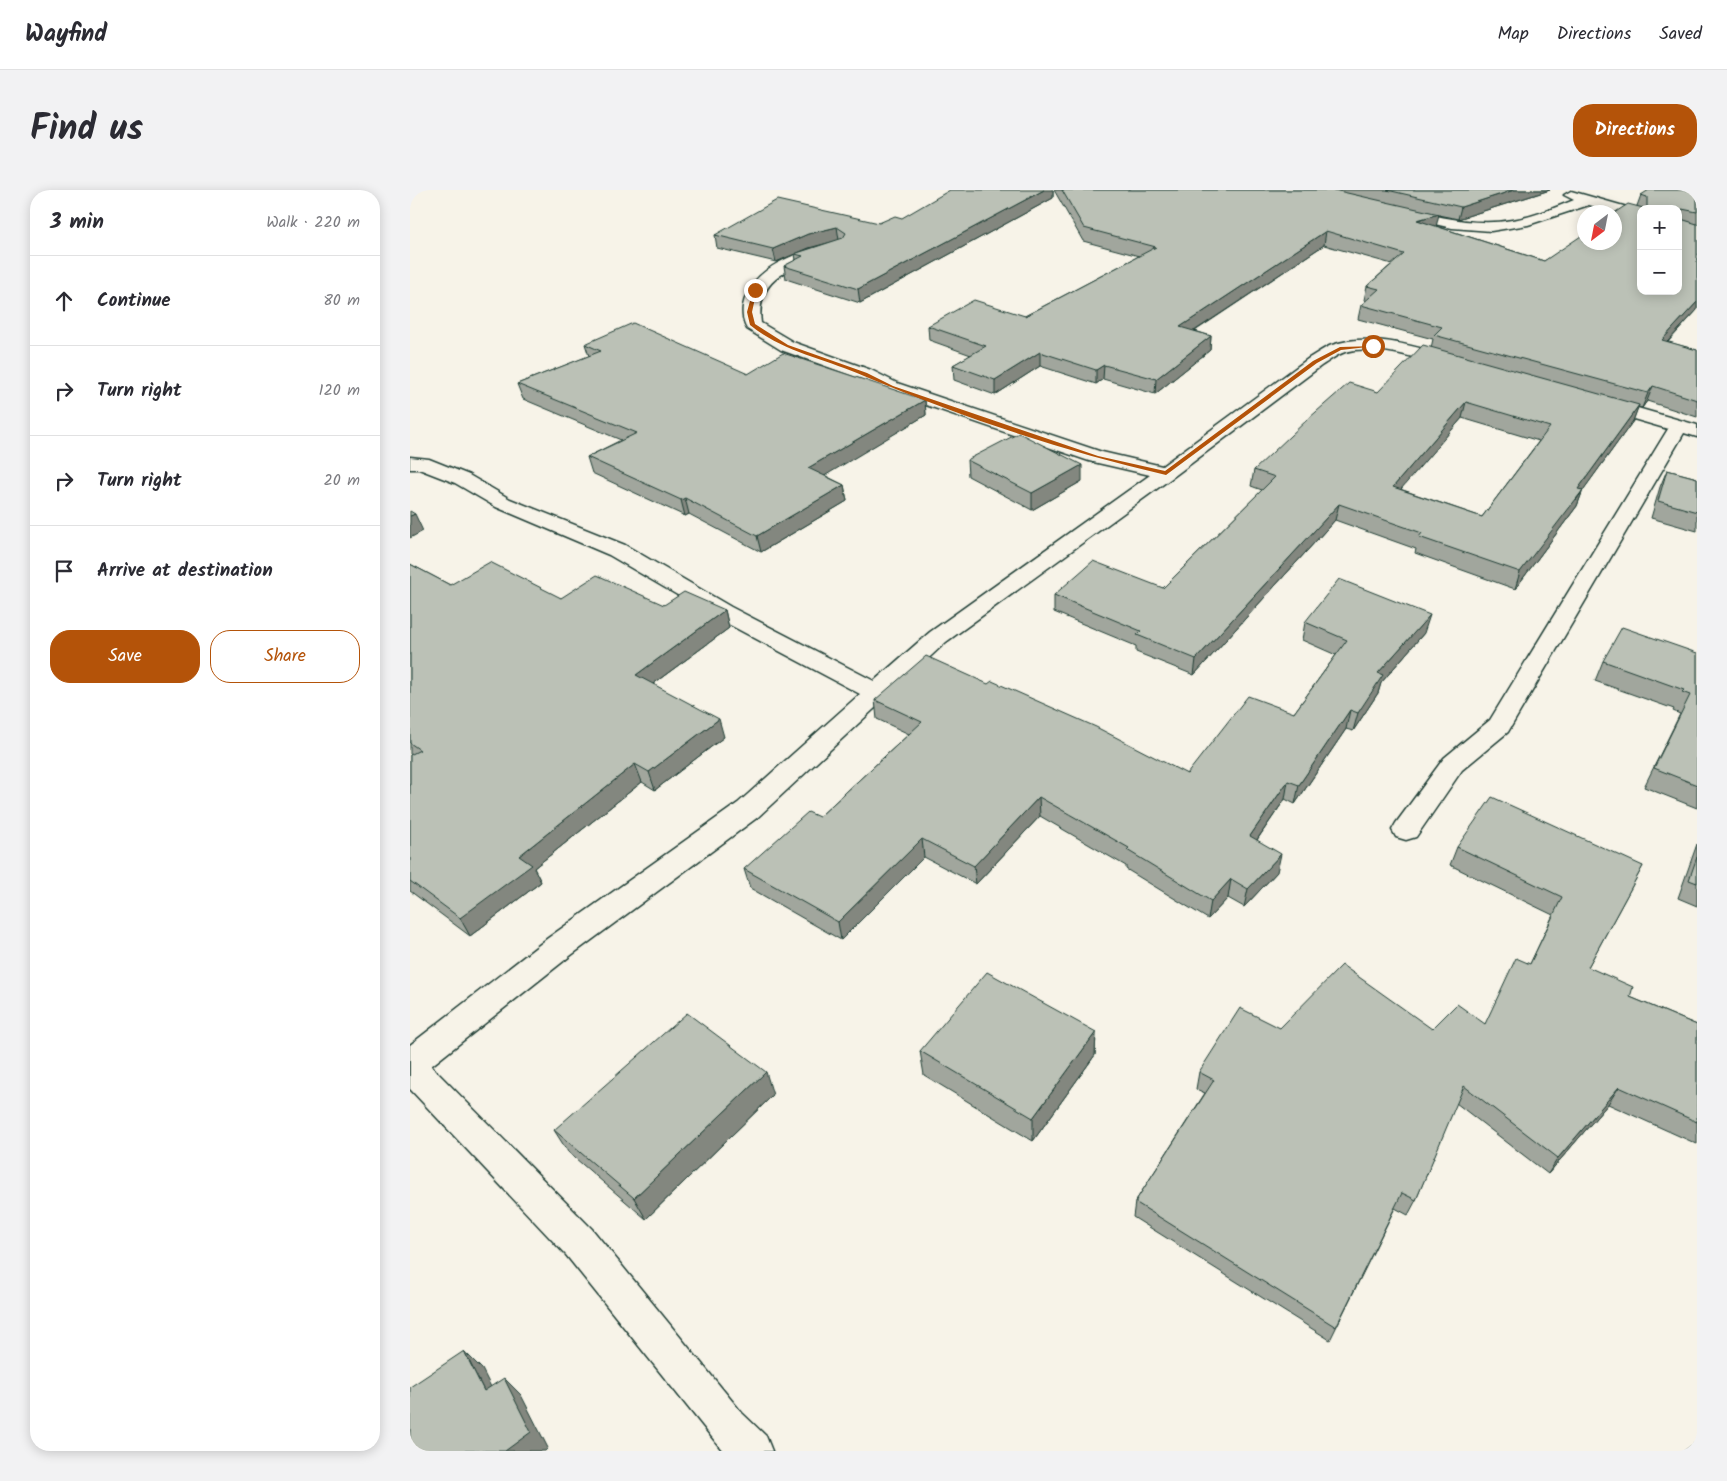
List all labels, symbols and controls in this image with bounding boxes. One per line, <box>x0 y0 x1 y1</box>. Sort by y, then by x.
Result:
text: Wayfind <box>25 15 107 54</box>
text: Map <box>1497 20 1529 49</box>
text: Directions <box>1557 20 1631 49</box>
text: Saved <box>1659 20 1702 49</box>
text: Find us <box>30 102 143 158</box>
button: Directions <box>1573 104 1697 157</box>
north arrow <box>1577 205 1622 250</box>
map controls <box>1637 205 1682 295</box>
button: + <box>1637 205 1682 250</box>
text: 3 min <box>50 206 104 239</box>
text: Walk · 220 m <box>266 210 360 235</box>
button: − <box>1637 250 1682 295</box>
route end <box>744 279 767 302</box>
text: Continue <box>97 286 170 316</box>
icon: ahead <box>50 287 78 315</box>
text: 80 m <box>323 288 360 313</box>
route start <box>1362 335 1385 358</box>
text: Turn right <box>97 376 182 406</box>
icon: right <box>50 377 78 405</box>
text: 120 m <box>319 378 360 403</box>
text: Turn right <box>97 466 182 496</box>
icon: right <box>50 467 78 495</box>
text: 20 m <box>324 468 360 493</box>
text: Arrive at destination <box>97 556 273 586</box>
icon: arrive <box>50 557 78 585</box>
button: Save <box>50 630 200 683</box>
button: Share <box>210 630 360 683</box>

